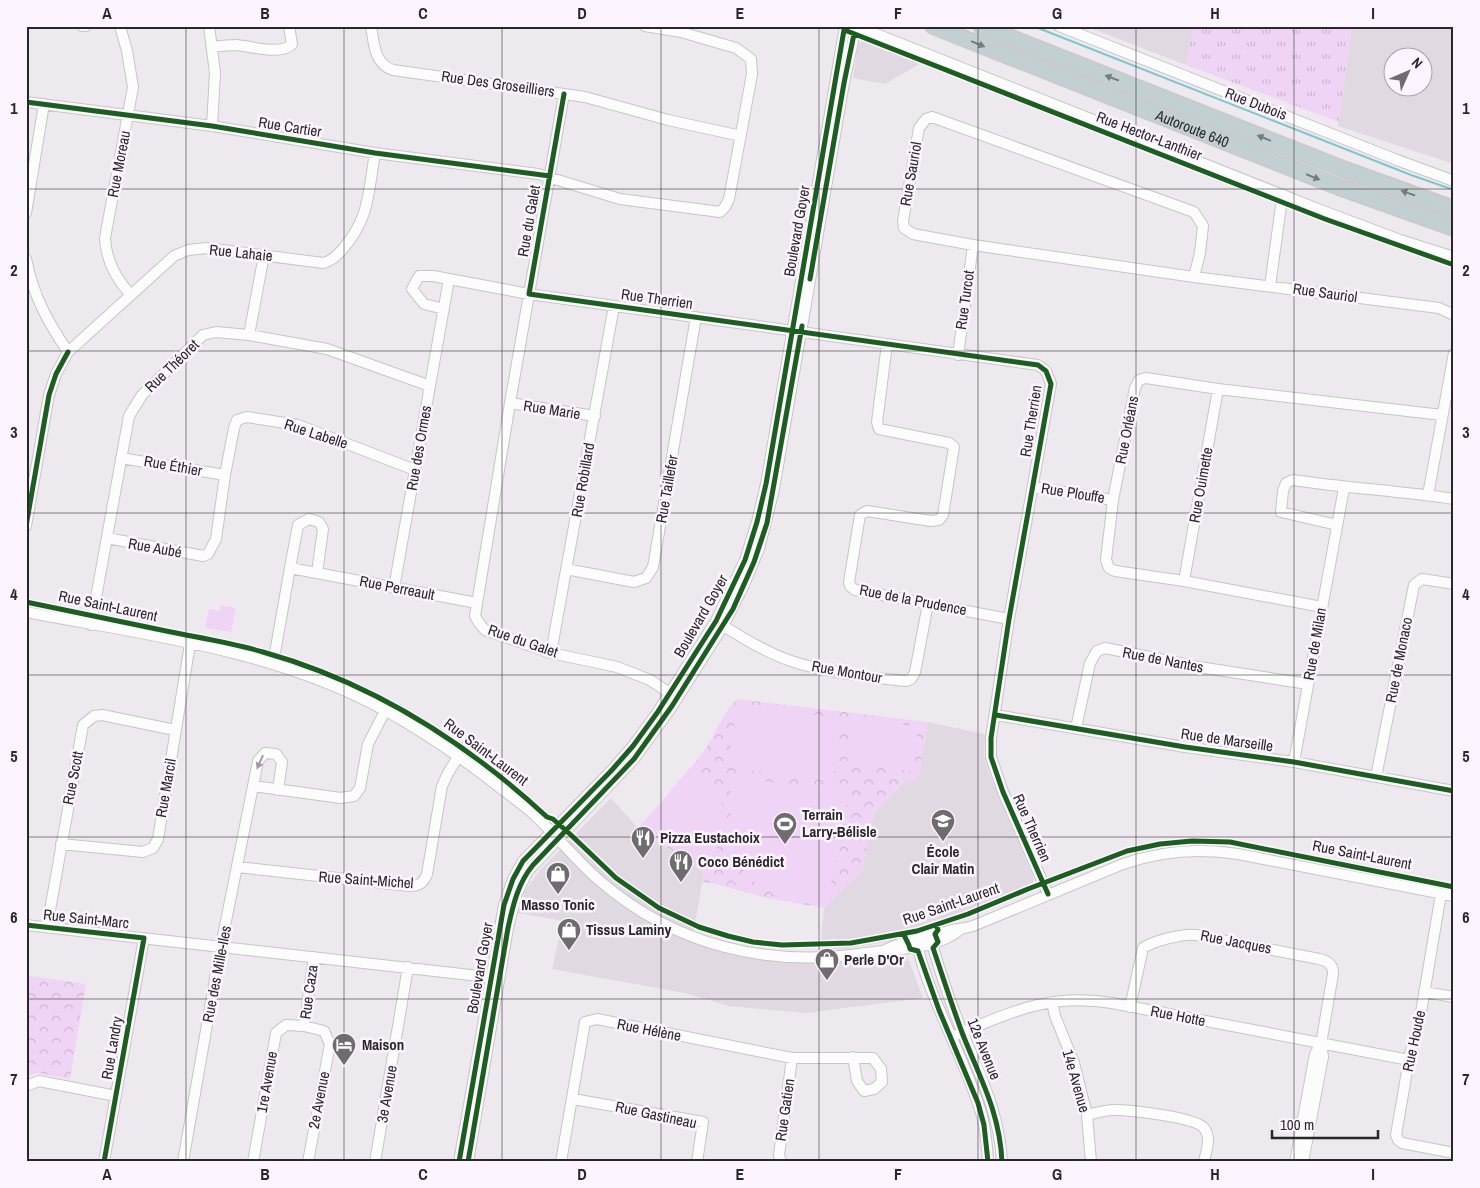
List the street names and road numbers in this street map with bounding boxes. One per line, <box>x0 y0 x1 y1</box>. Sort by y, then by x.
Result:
street label: Rue Des Groseilliers <box>440 65 556 102</box>
street label: Rue Dubois <box>1222 82 1290 125</box>
street label: Autoroute 640 <box>1152 104 1233 152</box>
street label: Rue Hector-Lanthier <box>1093 106 1205 165</box>
street label: Rue Cartier <box>257 111 323 142</box>
street label: Rue Moreau <box>102 129 135 199</box>
street label: Rue Sauriol <box>895 140 926 208</box>
street label: Rue du Galet <box>512 183 545 258</box>
street label: Boulevard Goyer <box>778 184 815 278</box>
street label: Rue Lahaie <box>208 239 274 266</box>
street label: Rue Turcot <box>950 268 979 331</box>
street label: Rue Sauriol <box>1291 278 1359 307</box>
street label: Rue Therrien <box>620 283 694 314</box>
street label: Rue Théoret <box>140 334 204 397</box>
street label: Rue Therrien <box>1014 384 1047 458</box>
street label: Rue Orléans <box>1110 394 1143 466</box>
street label: Rue Marie <box>522 395 582 424</box>
street label: Rue des Ormes <box>401 404 436 492</box>
street label: Rue Labelle <box>282 413 351 454</box>
street label: Rue Robillard <box>566 441 599 519</box>
street label: Rue Ouimette <box>1184 445 1218 524</box>
street label: Rue Éthier <box>142 450 204 481</box>
street label: Rue Taillefer <box>650 453 683 525</box>
street label: Rue Plouffe <box>1040 477 1107 508</box>
street label: Rue Aubé <box>127 532 184 563</box>
street label: Rue Perreault <box>358 570 437 605</box>
street label: Boulevard Goyer <box>668 571 733 661</box>
street label: Rue de la Prudence <box>858 579 969 620</box>
street label: Rue Saint-Laurent <box>57 585 160 626</box>
street label: Rue de Milan <box>1298 606 1331 682</box>
street label: Rue de Monaco <box>1380 615 1417 705</box>
street label: Rue du Galet <box>485 619 561 662</box>
street label: Rue de Nantes <box>1121 641 1205 678</box>
street label: Rue Montour <box>810 655 884 688</box>
street label: Rue Saint-Laurent <box>440 713 533 791</box>
street label: Rue de Marseille <box>1180 723 1275 756</box>
street label: Rue Scott <box>57 749 88 806</box>
street label: Rue Marcil <box>150 757 181 819</box>
street label: Rue Therrien <box>1008 791 1057 865</box>
street label: Rue Saint-Laurent <box>1311 835 1414 875</box>
street label: Rue Saint-Michel <box>318 866 414 893</box>
street label: Rue Saint-Laurent <box>900 877 1002 930</box>
street label: Rue Saint-Marc <box>42 904 130 933</box>
street label: Boulevard Goyer <box>461 921 498 1015</box>
street label: Rue des Mille-Iles <box>197 924 236 1024</box>
street label: Rue Jacques <box>1199 924 1273 959</box>
street label: Rue Caza <box>294 963 323 1020</box>
street label: Rue Hotte <box>1149 1000 1207 1031</box>
street label: Rue Houde <box>1397 1008 1430 1074</box>
street label: Rue Hélène <box>615 1013 683 1046</box>
street label: Rue Landry <box>96 1014 128 1081</box>
street label: 12e Avenue <box>963 1015 1006 1083</box>
street label: 14e Avenue <box>1057 1047 1096 1115</box>
street label: 1re Avenue <box>251 1049 282 1114</box>
street label: 3e Avenue <box>371 1063 402 1124</box>
street label: 2e Avenue <box>303 1069 334 1130</box>
street label: Rue Gatien <box>770 1077 799 1143</box>
street label: Rue Gastineau <box>613 1096 699 1133</box>

